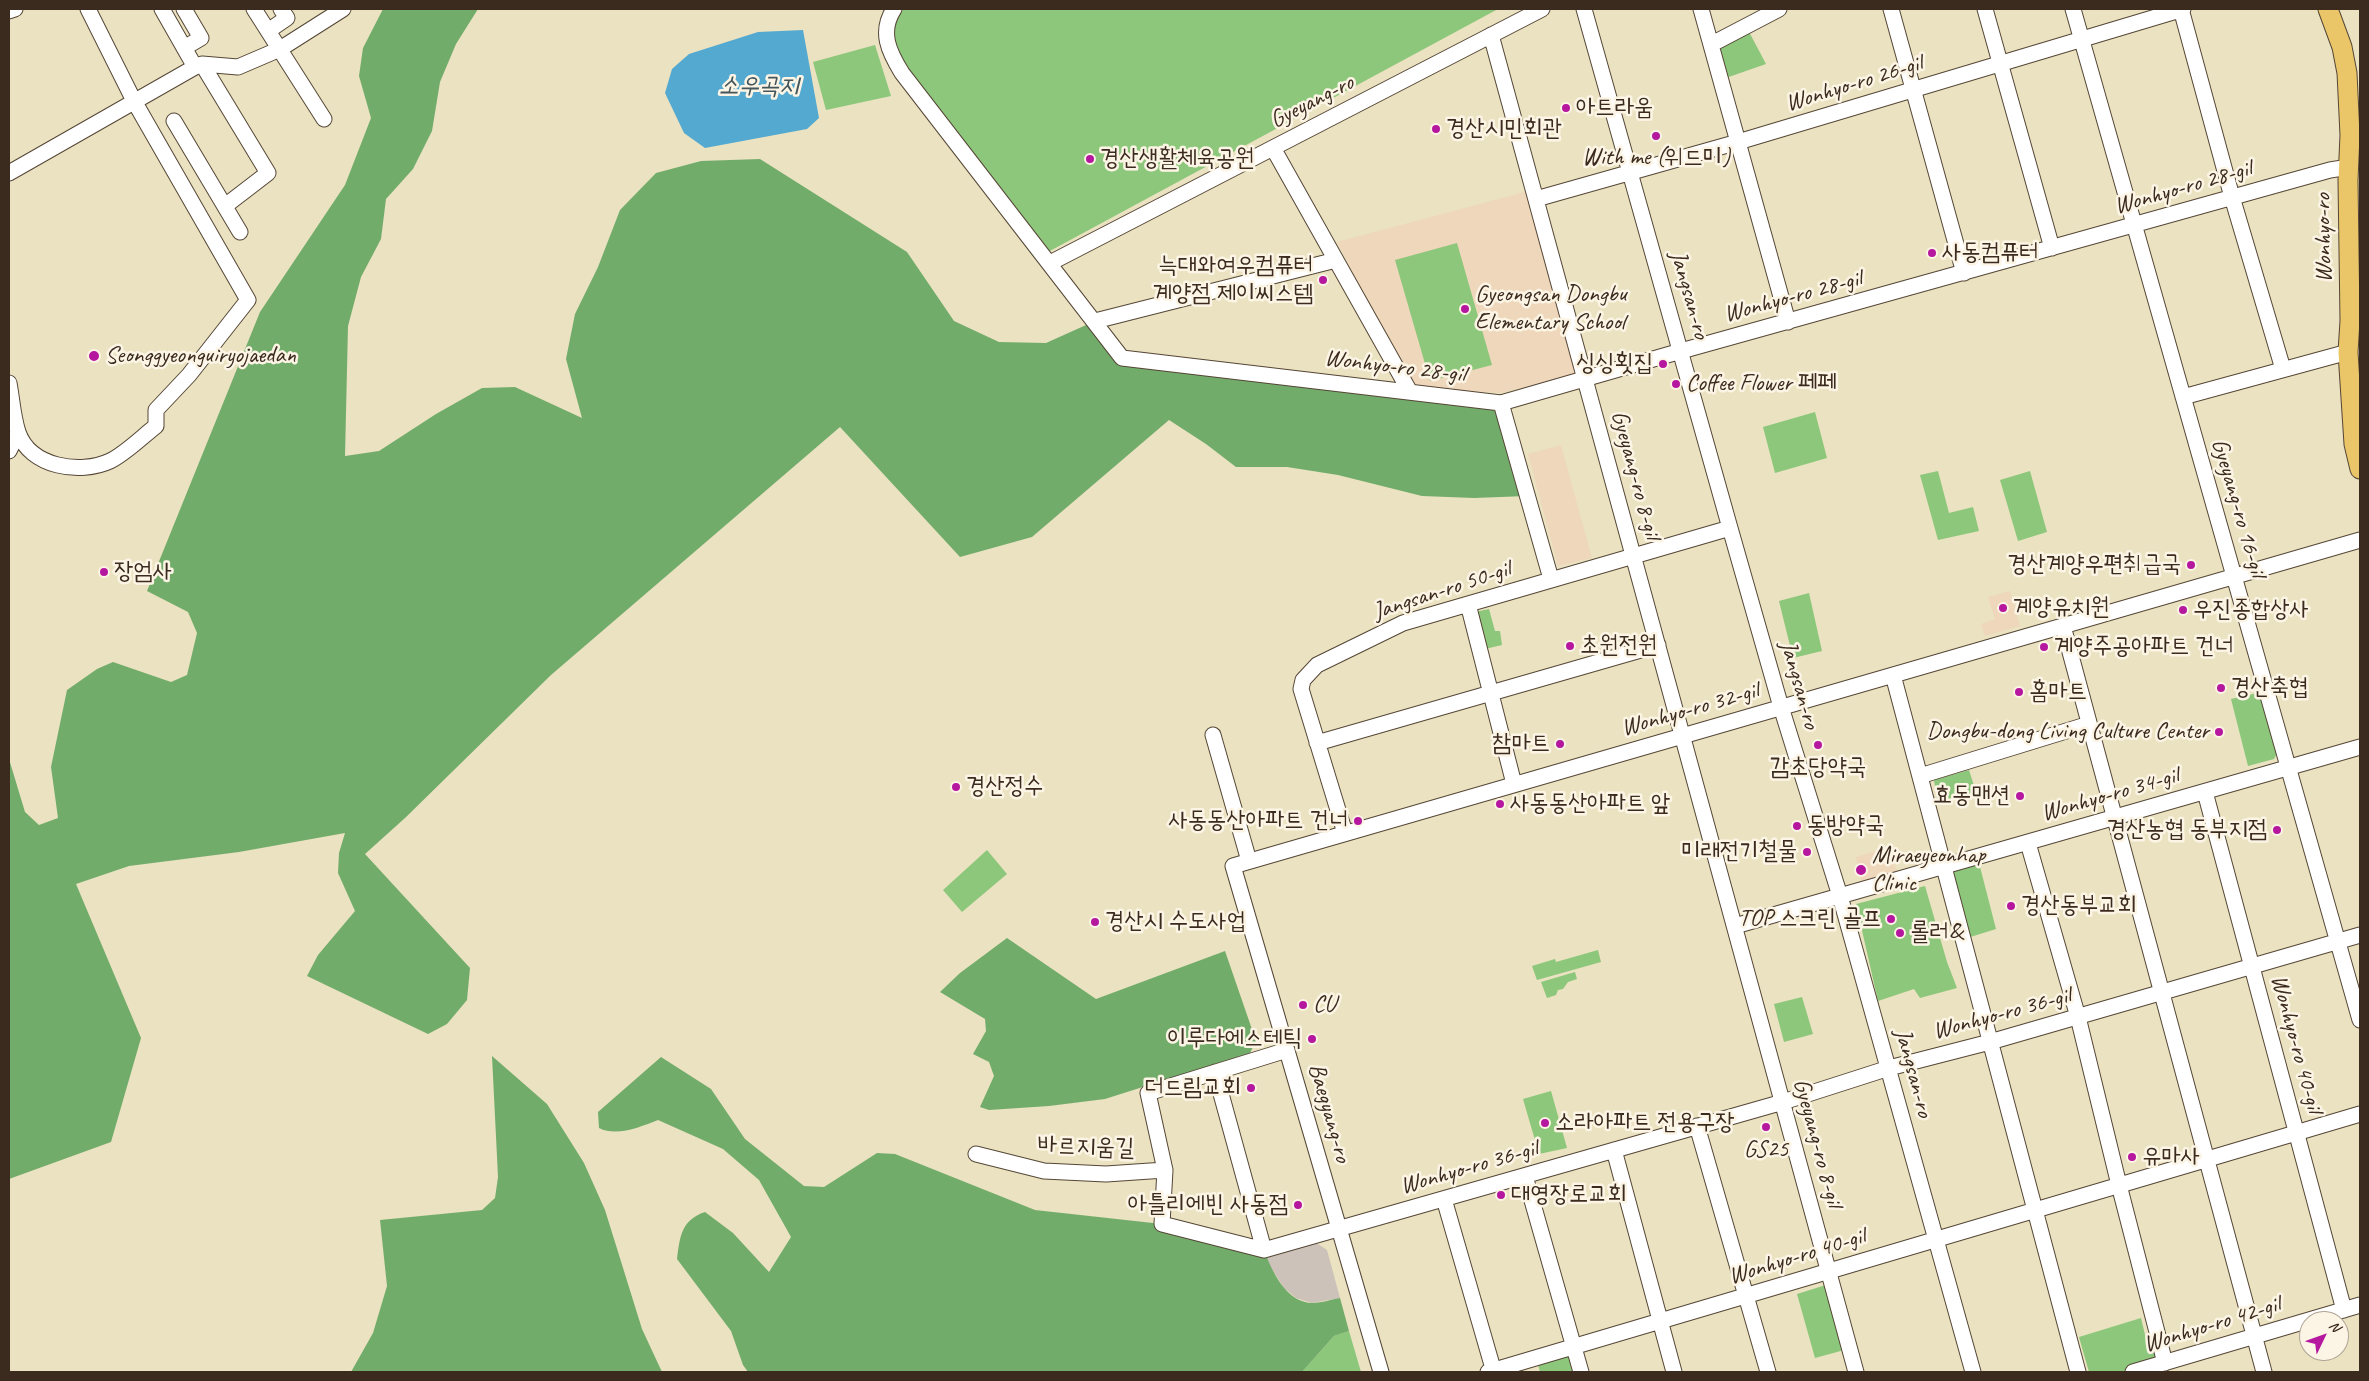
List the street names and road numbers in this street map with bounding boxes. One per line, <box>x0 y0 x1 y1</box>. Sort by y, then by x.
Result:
street label: Wonhyo-ro 26-gil <box>1782 50 1926 118</box>
street label: Gyeyang-ro <box>1265 69 1359 135</box>
street label: Wonhyo-ro 28-gil <box>2111 155 2255 221</box>
street label: Wonhyo-ro <box>2309 193 2339 283</box>
street label: Jangsan-ro <box>1663 248 1715 342</box>
street label: Wonhyo-ro 28-gil <box>1721 265 1865 329</box>
street label: Wonhyo-ro 28-gil <box>1323 344 1467 390</box>
street label: Gyeyang-ro 8-gil <box>1604 408 1666 542</box>
street label: Gyeyang-ro 16-gil <box>2205 436 2271 580</box>
street label: Jangsan-ro 50-gil <box>1370 555 1514 627</box>
street label: Jangsan-ro <box>1773 638 1825 732</box>
street label: Wonhyo-ro 32-gil <box>1618 677 1762 743</box>
street label: Wonhyo-ro 34-gil <box>2038 762 2182 828</box>
street label: Wonhyo-ro 40-gil <box>2264 972 2328 1116</box>
street label: Wonhyo-ro 36-gil <box>1930 982 2074 1046</box>
street label: Jangsan-ro <box>1887 1026 1939 1120</box>
street label: Baegyang-ro <box>1301 1060 1357 1166</box>
street label: Gyeyang-ro 8-gil <box>1786 1076 1848 1210</box>
street label: 바르지움길 <box>1037 1131 1135 1163</box>
street label: Wonhyo-ro 36-gil <box>1397 1135 1541 1201</box>
street label: Wonhyo-ro 40-gil <box>1725 1223 1869 1291</box>
street label: Wonhyo-ro 42-gil <box>2140 1291 2284 1359</box>

